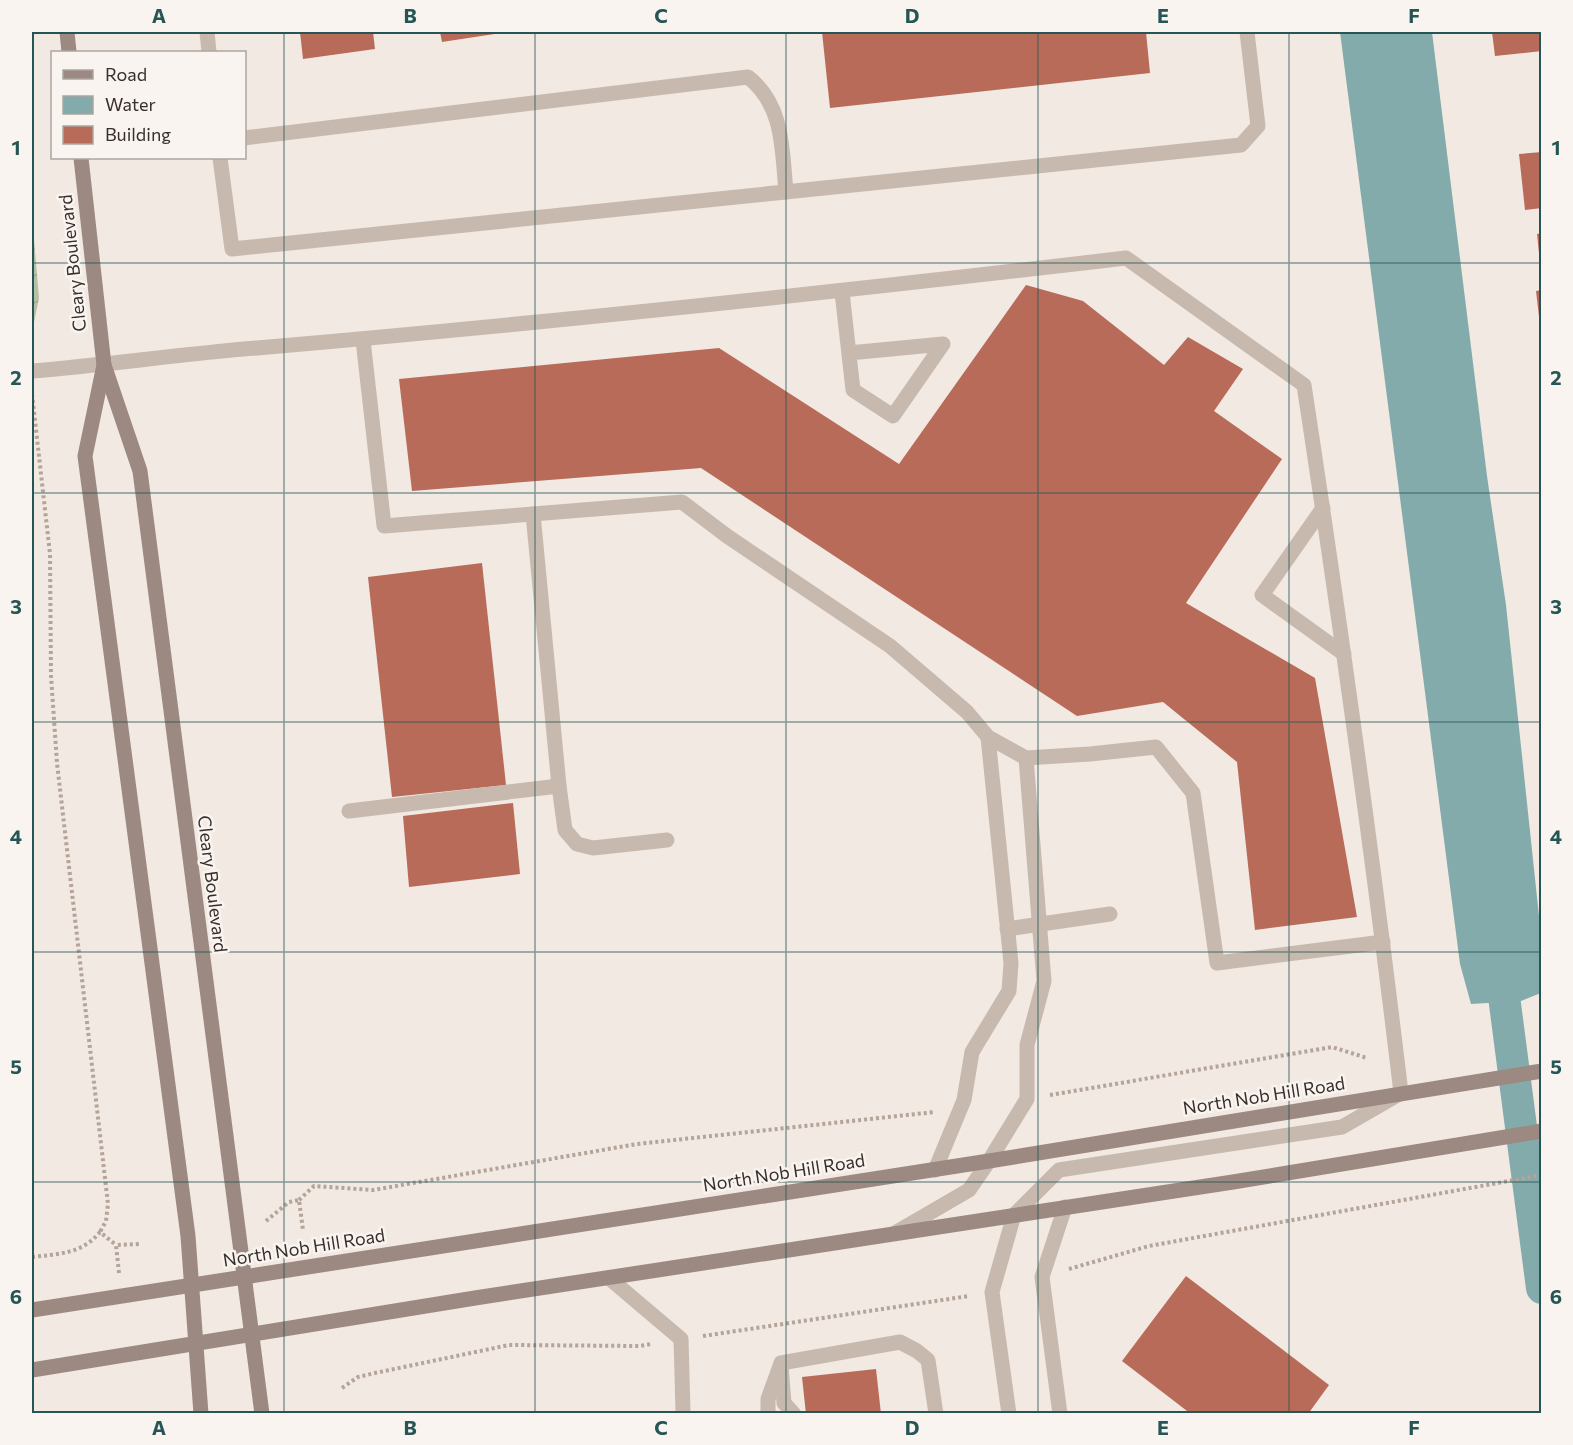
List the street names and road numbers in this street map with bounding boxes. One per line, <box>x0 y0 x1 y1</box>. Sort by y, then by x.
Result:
street label: Cleary Boulevard <box>54 193 90 333</box>
street label: Cleary Boulevard <box>194 814 232 954</box>
street label: North Nob Hill Road <box>1181 1071 1346 1119</box>
street label: North Nob Hill Road <box>701 1148 866 1196</box>
street label: North Nob Hill Road <box>221 1223 386 1271</box>

